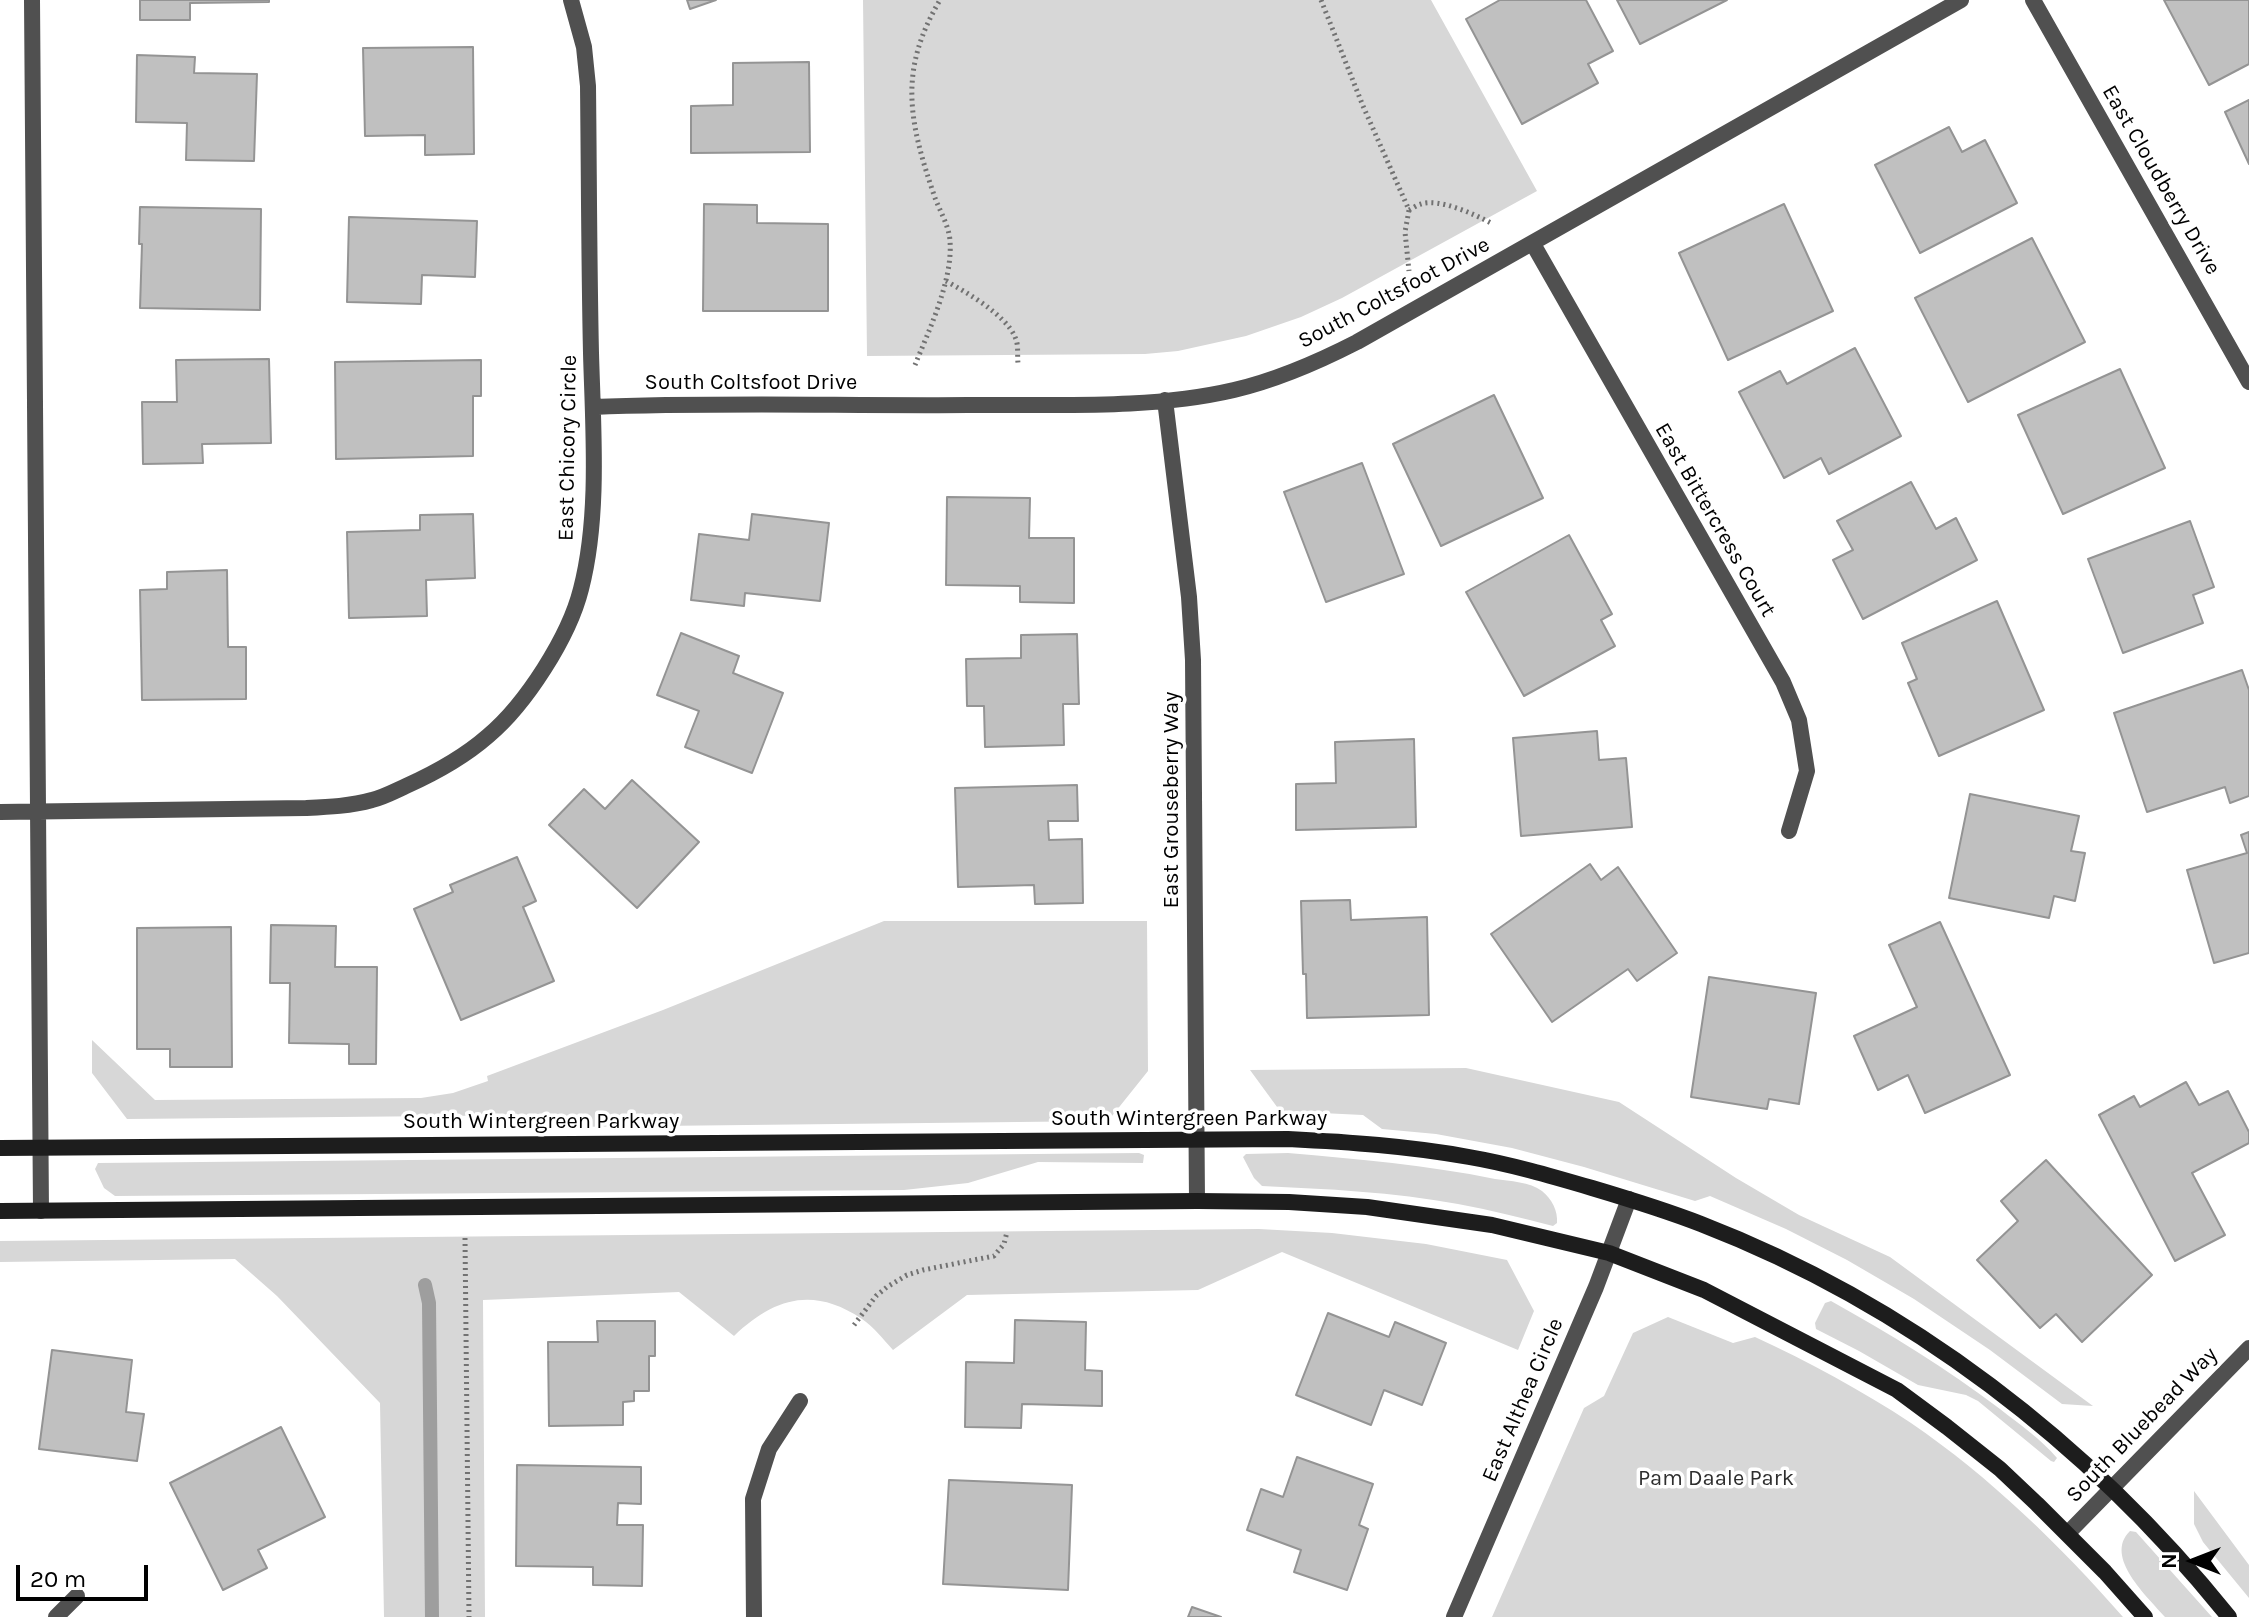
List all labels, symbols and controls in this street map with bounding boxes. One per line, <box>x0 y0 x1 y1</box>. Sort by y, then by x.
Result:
street label: East Cloudberry Drive <box>2096 80 2226 280</box>
street label: South Coltsfoot Drive <box>1294 231 1494 355</box>
street label: East Chicory Circle <box>553 355 583 541</box>
street label: South Coltsfoot Drive <box>645 370 857 396</box>
street label: East Bittercress Court <box>1649 418 1781 622</box>
street label: East Grouseberry Way <box>1159 692 1185 908</box>
street label: South Wintergreen Parkway <box>1051 1106 1327 1132</box>
street label: South Wintergreen Parkway <box>403 1109 679 1135</box>
street label: East Althea Circle <box>1477 1314 1569 1486</box>
street label: South Bluebead Way <box>2061 1342 2223 1508</box>
park label: Pam Daale Park <box>1638 1466 1794 1492</box>
north arrow <box>2153 1521 2233 1601</box>
scale bar <box>20 1549 152 1599</box>
text: N <box>2156 1553 2182 1569</box>
text: 20 m <box>30 1565 86 1593</box>

